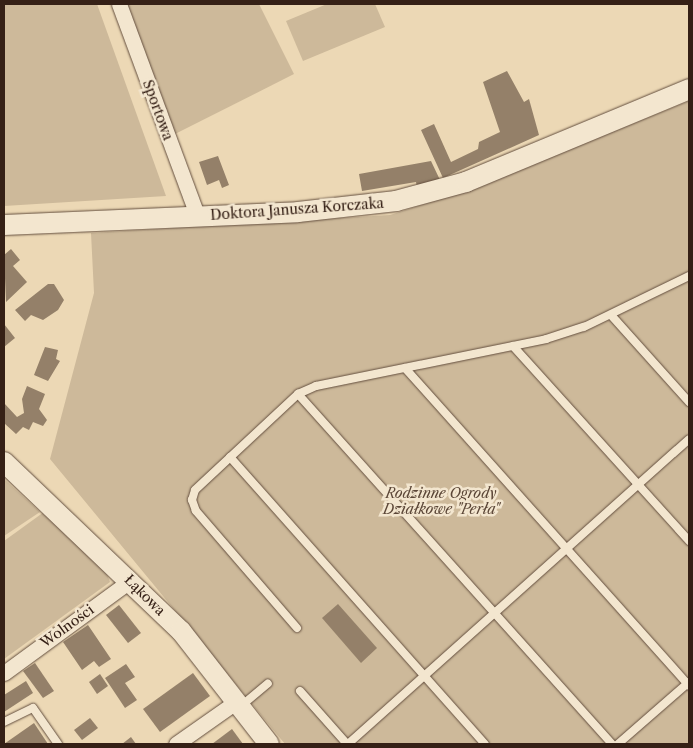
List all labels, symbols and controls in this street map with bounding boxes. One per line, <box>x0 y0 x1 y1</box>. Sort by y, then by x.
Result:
street label: Sportowa <box>139 77 177 143</box>
street label: Doktora Janusza Korczaka <box>210 195 384 223</box>
park label: Rodzinne Ogrody Działkowe "Perła" <box>383 485 499 518</box>
street label: Łąkowa <box>121 571 169 619</box>
street label: Wolności <box>37 601 97 651</box>

